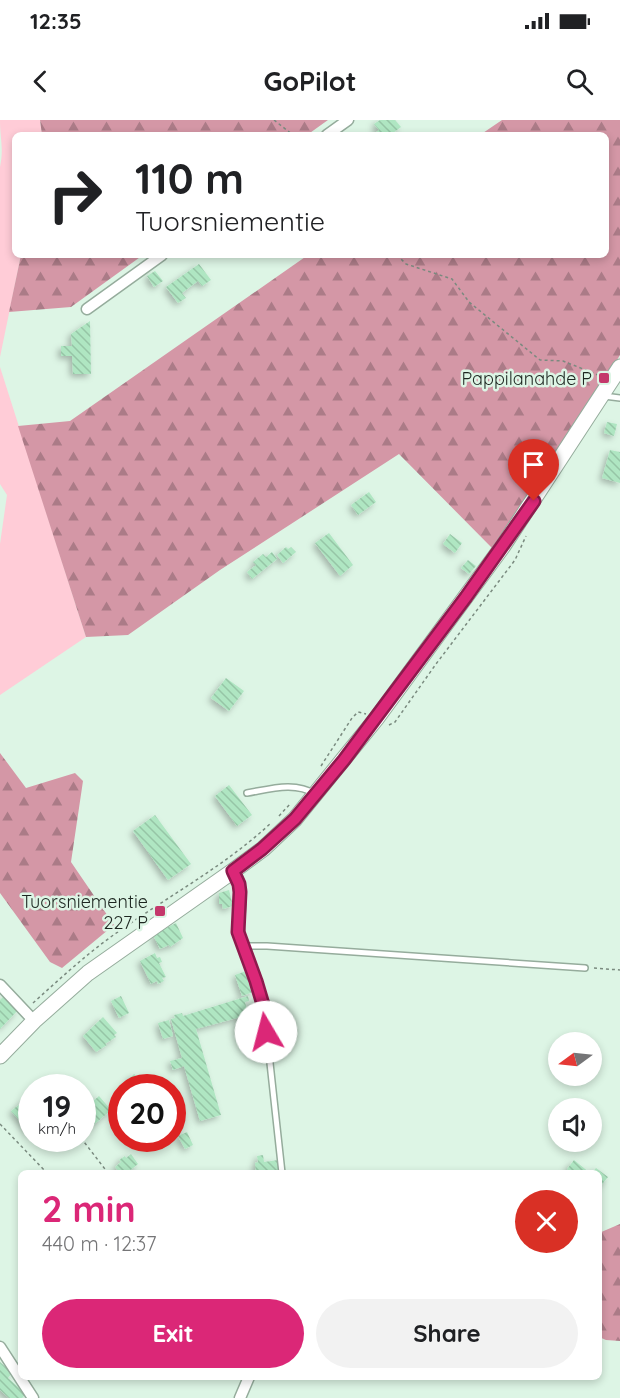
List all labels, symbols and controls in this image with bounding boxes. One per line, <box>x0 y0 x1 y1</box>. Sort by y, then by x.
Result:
text: 12:35 <box>30 7 82 35</box>
text: GoPilot <box>263 64 357 98</box>
icon: back <box>24 65 57 98</box>
icon: search <box>563 65 596 98</box>
text: 110 m <box>135 152 244 205</box>
icon: right <box>36 156 114 234</box>
text: Tuorsniementie <box>135 204 325 238</box>
place label: Pappilanahde P <box>461 367 592 390</box>
marker: Pappilanahde P <box>597 371 611 385</box>
pin <box>508 439 559 501</box>
icon: arrive <box>517 448 550 481</box>
place label: Tuorsniementie 227 P <box>21 890 148 934</box>
marker: Tuorsniementie 227 P <box>153 904 167 918</box>
position arrow <box>234 1000 298 1064</box>
north arrow <box>548 1032 602 1086</box>
map controls <box>548 1032 602 1152</box>
speed limit sign: 20 <box>108 1074 186 1152</box>
text: 19 <box>43 1087 71 1125</box>
button: sound <box>548 1098 602 1152</box>
text: km/h <box>38 1119 76 1138</box>
text: 2 min <box>42 1186 136 1231</box>
button: close <box>515 1190 578 1253</box>
text: 440 m · 12:37 <box>42 1231 156 1256</box>
button: Exit <box>42 1299 304 1368</box>
button: Share <box>316 1299 578 1368</box>

